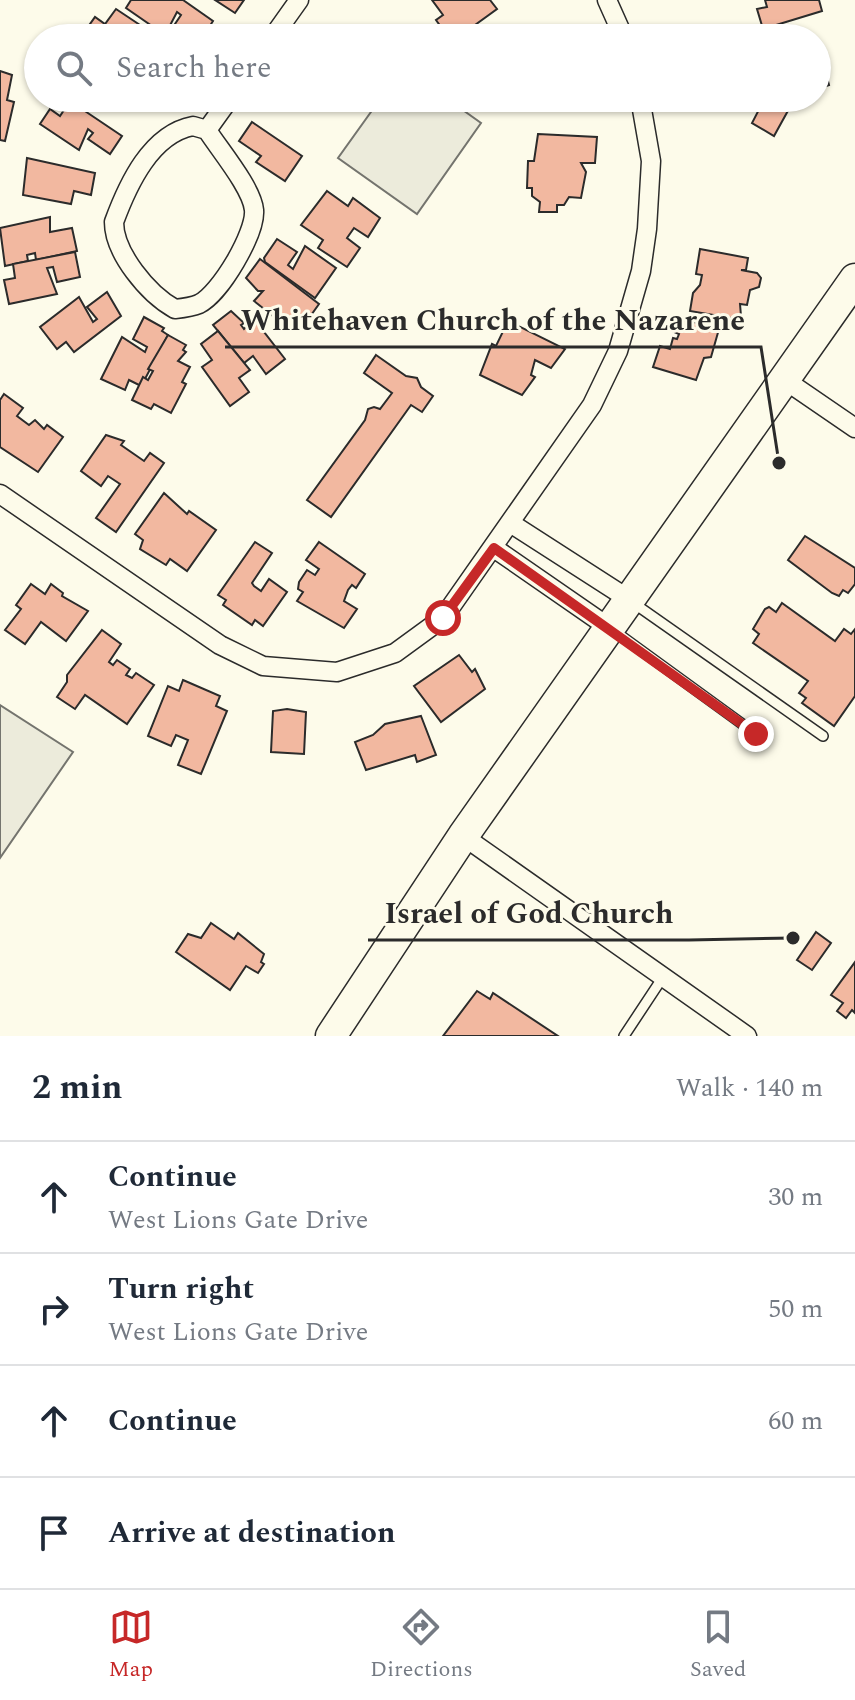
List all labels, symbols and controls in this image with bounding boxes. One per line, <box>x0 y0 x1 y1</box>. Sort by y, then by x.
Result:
search box <box>24 24 831 112</box>
text: Search here <box>116 45 272 91</box>
icon: search <box>52 46 96 90</box>
callout: Whitehaven Church of the Nazarene <box>225 293 761 347</box>
text: Whitehaven Church of the Nazarene <box>241 298 745 344</box>
route start <box>425 600 461 636</box>
route end <box>738 716 774 752</box>
callout: Israel of God Church <box>368 886 689 940</box>
text: Israel of God Church <box>385 891 673 937</box>
text: 2 min <box>32 1062 122 1114</box>
text: Walk · 140 m <box>676 1068 823 1108</box>
text: Continue <box>108 1154 237 1200</box>
icon: ahead <box>32 1175 76 1219</box>
text: 30 m <box>768 1177 823 1217</box>
text: West Lions Gate Drive <box>108 1200 368 1240</box>
text: Turn right <box>108 1266 254 1312</box>
icon: right <box>32 1287 76 1331</box>
text: 50 m <box>768 1289 823 1329</box>
text: West Lions Gate Drive <box>108 1312 368 1352</box>
text: Continue <box>108 1398 237 1444</box>
icon: ahead <box>32 1399 76 1443</box>
text: 60 m <box>768 1401 823 1441</box>
text: Arrive at destination <box>108 1510 395 1556</box>
icon: arrive <box>32 1511 76 1555</box>
tab: Map <box>109 1605 153 1686</box>
tab: Directions <box>370 1605 473 1686</box>
tab: Saved <box>690 1605 746 1686</box>

